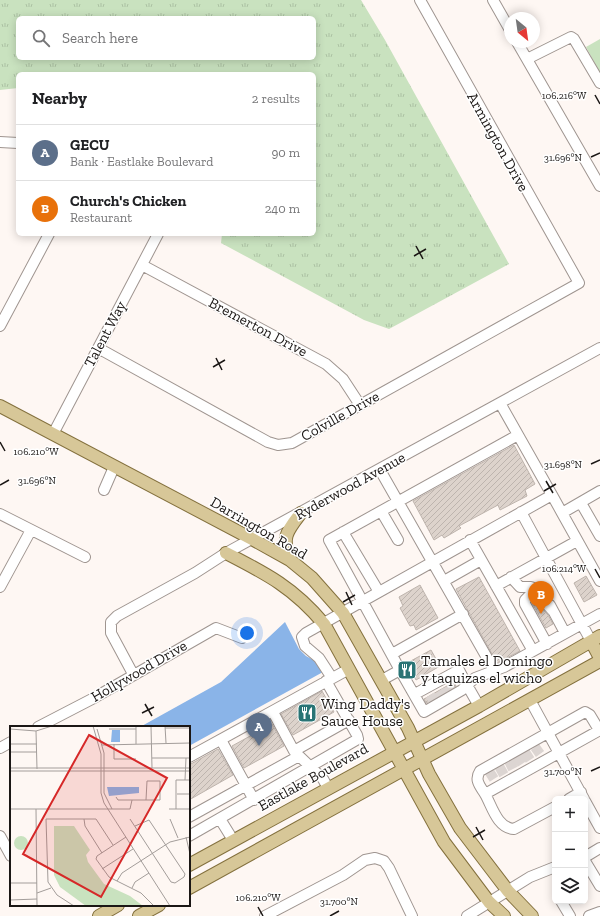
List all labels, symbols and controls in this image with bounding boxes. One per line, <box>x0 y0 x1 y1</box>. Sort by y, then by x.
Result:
north arrow <box>504 12 540 48</box>
search box <box>16 16 316 60</box>
icon: search <box>30 27 52 49</box>
text: Search here <box>62 29 138 47</box>
text: Nearby <box>32 88 87 108</box>
street label: Armington Drive <box>463 89 533 195</box>
text: 106.216°W <box>542 90 587 102</box>
text: 2 results <box>252 91 300 106</box>
text: GECU <box>70 136 110 154</box>
text: A <box>41 145 49 160</box>
text: 90 m <box>271 145 300 160</box>
text: 31.696°N <box>544 152 583 164</box>
text: Bank · Eastlake Boulevard <box>70 154 214 169</box>
text: Church's Chicken <box>70 192 186 210</box>
text: B <box>41 201 49 216</box>
text: 240 m <box>265 201 300 216</box>
text: Restaurant <box>70 210 132 225</box>
street label: Bremerton Drive <box>206 293 310 361</box>
street label: Talent Way <box>80 298 130 370</box>
street label: Colville Drive <box>298 387 382 445</box>
text: 106.210°W <box>14 446 59 458</box>
street label: Ryderwood Avenue <box>292 448 408 524</box>
text: 31.698°N <box>544 459 583 471</box>
text: 31.696°N <box>18 475 57 487</box>
street label: Darrington Road <box>207 493 311 563</box>
text: 106.214°W <box>542 563 587 575</box>
pin: B <box>528 581 554 614</box>
your location <box>237 623 257 643</box>
street label: Hollywood Drive <box>88 636 190 706</box>
place label: Tamales el Domingo y taquizas el wicho <box>421 652 553 687</box>
restaurant icon: Tamales el Domingo y taquizas el wicho <box>396 659 418 681</box>
place label: Wing Daddy's Sauce House <box>321 695 410 730</box>
restaurant icon: Wing Daddy's Sauce House <box>296 702 318 724</box>
pin: A <box>246 713 272 746</box>
inset map <box>10 726 190 906</box>
street label: Eastlake Boulevard <box>255 739 372 815</box>
text: 31.700°N <box>544 766 583 778</box>
map controls <box>552 796 588 904</box>
button: + <box>552 796 588 832</box>
button: − <box>552 832 588 868</box>
button: layers <box>552 868 588 904</box>
text: 106.210°W <box>236 892 281 904</box>
text: 31.700°N <box>320 896 359 908</box>

